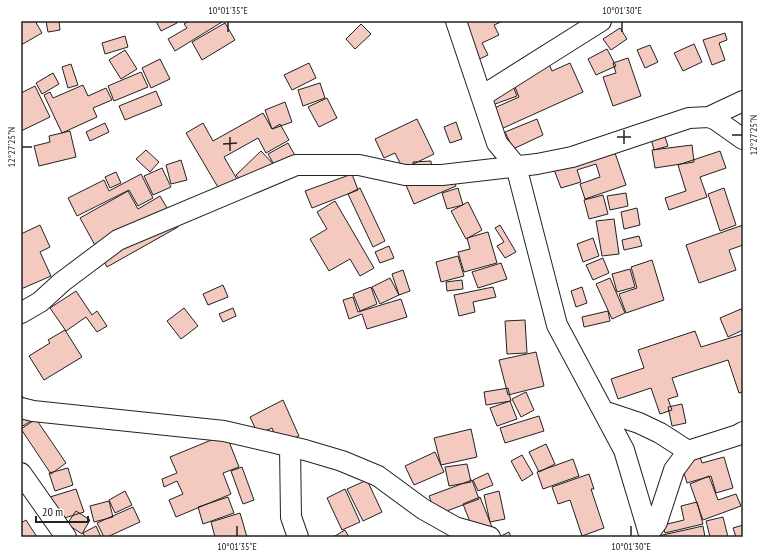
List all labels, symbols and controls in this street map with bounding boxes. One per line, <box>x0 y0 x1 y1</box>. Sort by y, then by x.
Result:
text: 10°01'35"E <box>208 4 248 17</box>
text: 10°01'30"E <box>602 4 642 17</box>
text: 12°27'25"N <box>747 115 760 155</box>
text: 12°27'25"N <box>5 127 18 167</box>
scale bar <box>36 498 88 524</box>
text: 20 m <box>42 504 63 519</box>
text: 10°01'35"E <box>217 540 257 553</box>
text: 10°01'30"E <box>611 540 651 553</box>

